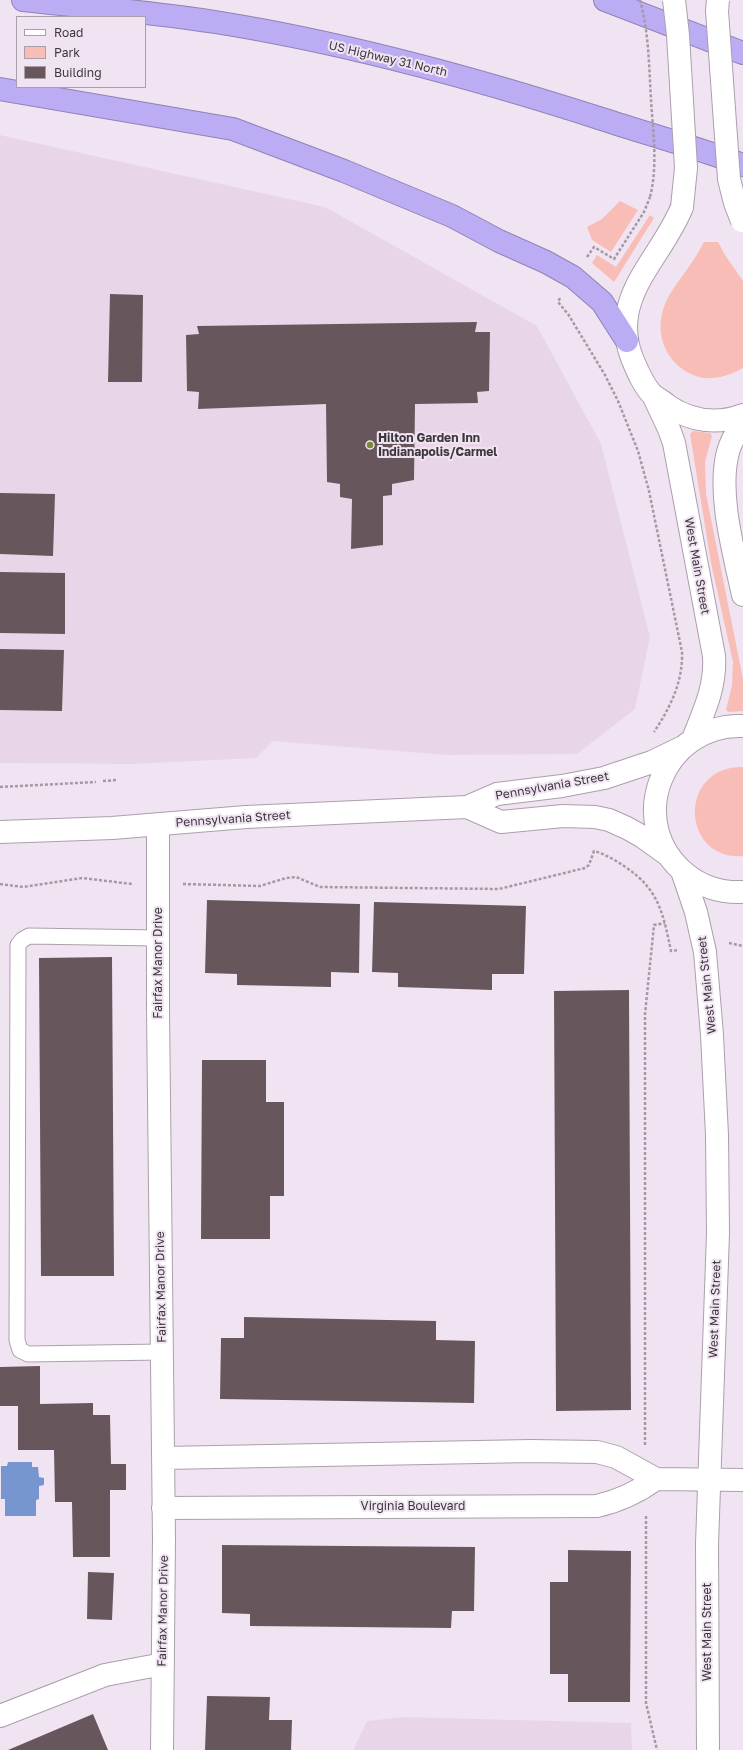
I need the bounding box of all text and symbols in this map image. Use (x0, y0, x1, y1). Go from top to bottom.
legend (16, 16, 146, 88)
text: Road (54, 25, 83, 40)
street label: US Highway 31 North (327, 38, 449, 80)
text: Park (54, 45, 80, 60)
text: Building (54, 65, 102, 80)
place label: Hilton Garden Inn Indianapolis/Carmel (378, 431, 497, 459)
marker: Hilton Garden Inn Indianapolis/Carmel (365, 440, 375, 450)
street label: West Main Street (681, 516, 713, 616)
street label: Pennsylvania Street (494, 769, 610, 803)
street label: Pennsylvania Street (175, 808, 291, 830)
street label: Fairfax Manor Drive (151, 907, 165, 1019)
street label: West Main Street (695, 935, 719, 1035)
street label: Fairfax Manor Drive (153, 1231, 169, 1343)
street label: West Main Street (706, 1260, 724, 1358)
street label: Virginia Boulevard (361, 1499, 465, 1513)
street label: Fairfax Manor Drive (155, 1555, 171, 1667)
street label: West Main Street (700, 1583, 714, 1681)

